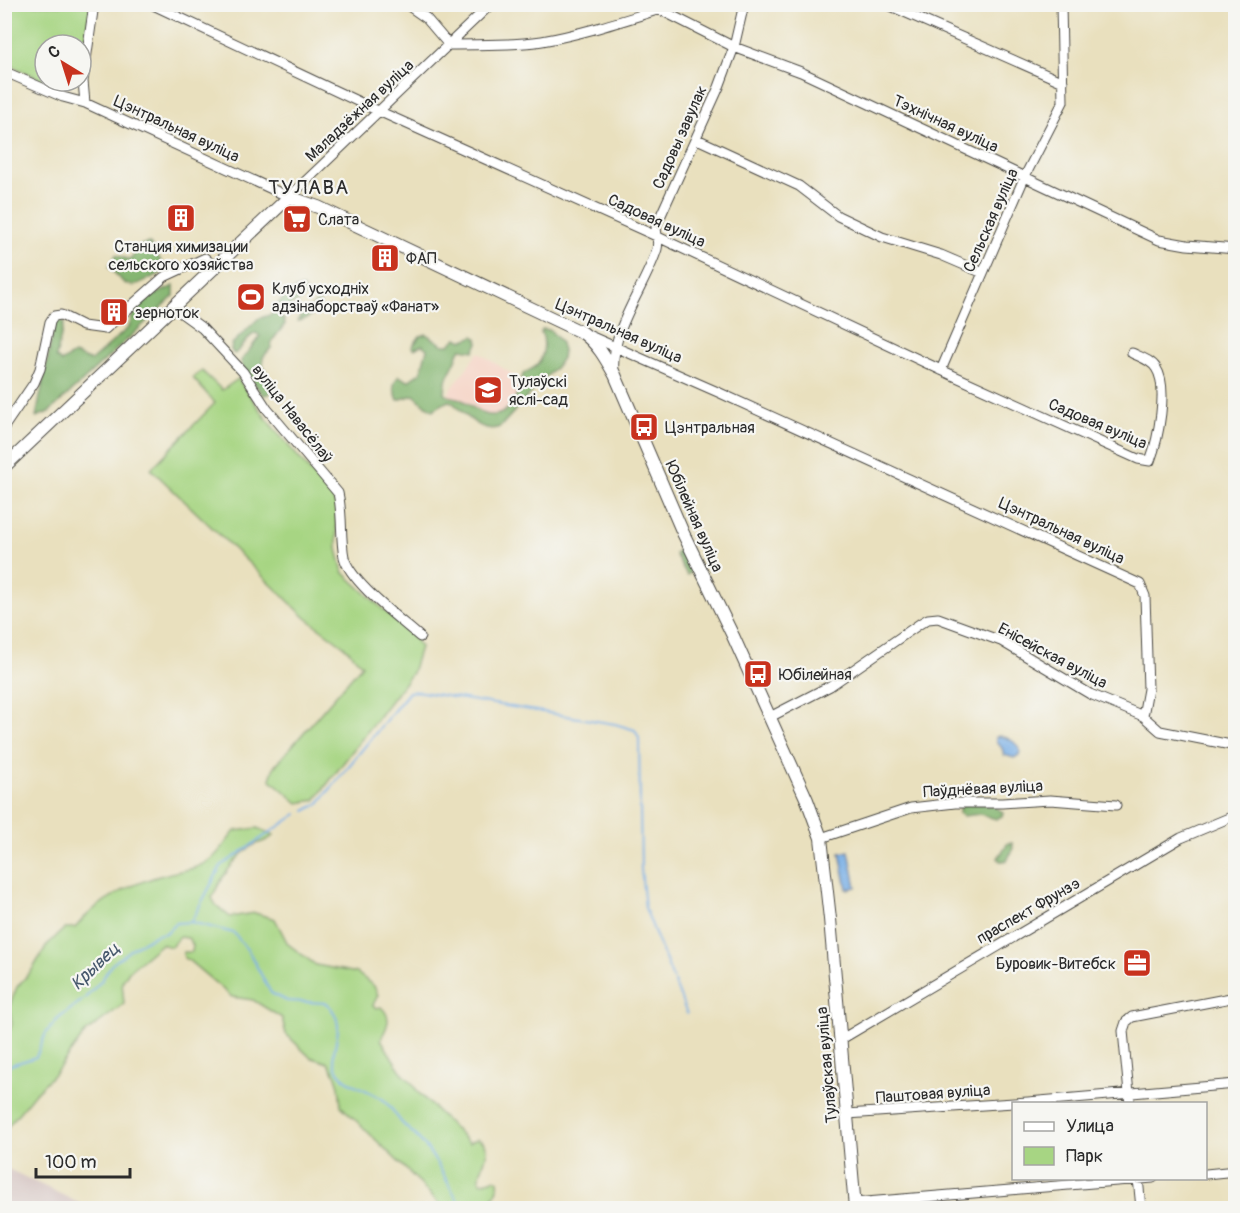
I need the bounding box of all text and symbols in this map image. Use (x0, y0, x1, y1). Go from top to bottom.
north arrow (33, 33, 93, 93)
text: С (44, 41, 65, 63)
street label: Маладзёжная вуліца (301, 55, 418, 166)
street label: Садовы завулак (648, 83, 712, 192)
street label: Цэнтральная вуліца (110, 91, 243, 167)
street label: Тэхнічная вуліца (890, 91, 1002, 157)
street label: Сельская вуліца (959, 165, 1023, 276)
district label: ТУЛАВА (268, 175, 350, 200)
street label: Садовая вуліца (605, 190, 708, 252)
building icon: Станция химизации сельского хозяйства (165, 202, 197, 234)
supermarket icon: Слата (281, 203, 313, 235)
place label: Слата (318, 210, 359, 230)
place label: Станция химизации сельского хозяйства (109, 237, 253, 275)
building icon: ФАП (369, 242, 401, 274)
place label: ФАП (406, 249, 437, 269)
place label: Клуб усходніх адзінаборстваў «Фанат» (272, 279, 439, 317)
sports icon: Клуб усходніх адзінаборстваў «Фанат» (235, 281, 267, 313)
street label: Цэнтральная вуліца (552, 294, 685, 368)
building icon: зерноток (98, 296, 130, 328)
place label: зерноток (135, 303, 200, 323)
street label: вуліца Навасёлаў (248, 360, 337, 467)
place label: Тулаўскі яслі-сад (509, 372, 568, 410)
school or university icon: Тулаўскі яслі-сад (472, 374, 504, 406)
street label: Садовая вуліца (1045, 394, 1150, 454)
bus stop icon: Цэнтральная (628, 411, 660, 443)
place label: Цэнтральная (665, 418, 755, 438)
street label: Юбілейная вуліца (661, 458, 728, 575)
street label: Цэнтральная вуліца (995, 493, 1128, 569)
street label: Енісейская вуліца (994, 619, 1111, 693)
bus stop icon: Юбілейная (742, 658, 774, 690)
place label: Юбілейная (779, 665, 852, 685)
street label: Паўднёвая вуліца (923, 776, 1043, 802)
street label: праспект Фрунзэ (973, 873, 1084, 949)
water label: Крывец (66, 937, 125, 995)
office icon: Буровик-Витебск (1121, 947, 1153, 979)
place label: Буровик-Витебск (996, 954, 1116, 974)
street label: Тулаўская вуліца (812, 1006, 842, 1124)
street label: Паштовая вуліца (875, 1080, 991, 1108)
legend (1012, 1102, 1207, 1180)
text: Улица (1066, 1115, 1114, 1138)
scale bar (36, 1141, 130, 1179)
text: Парк (1066, 1145, 1103, 1168)
text: 100 m (45, 1151, 97, 1174)

